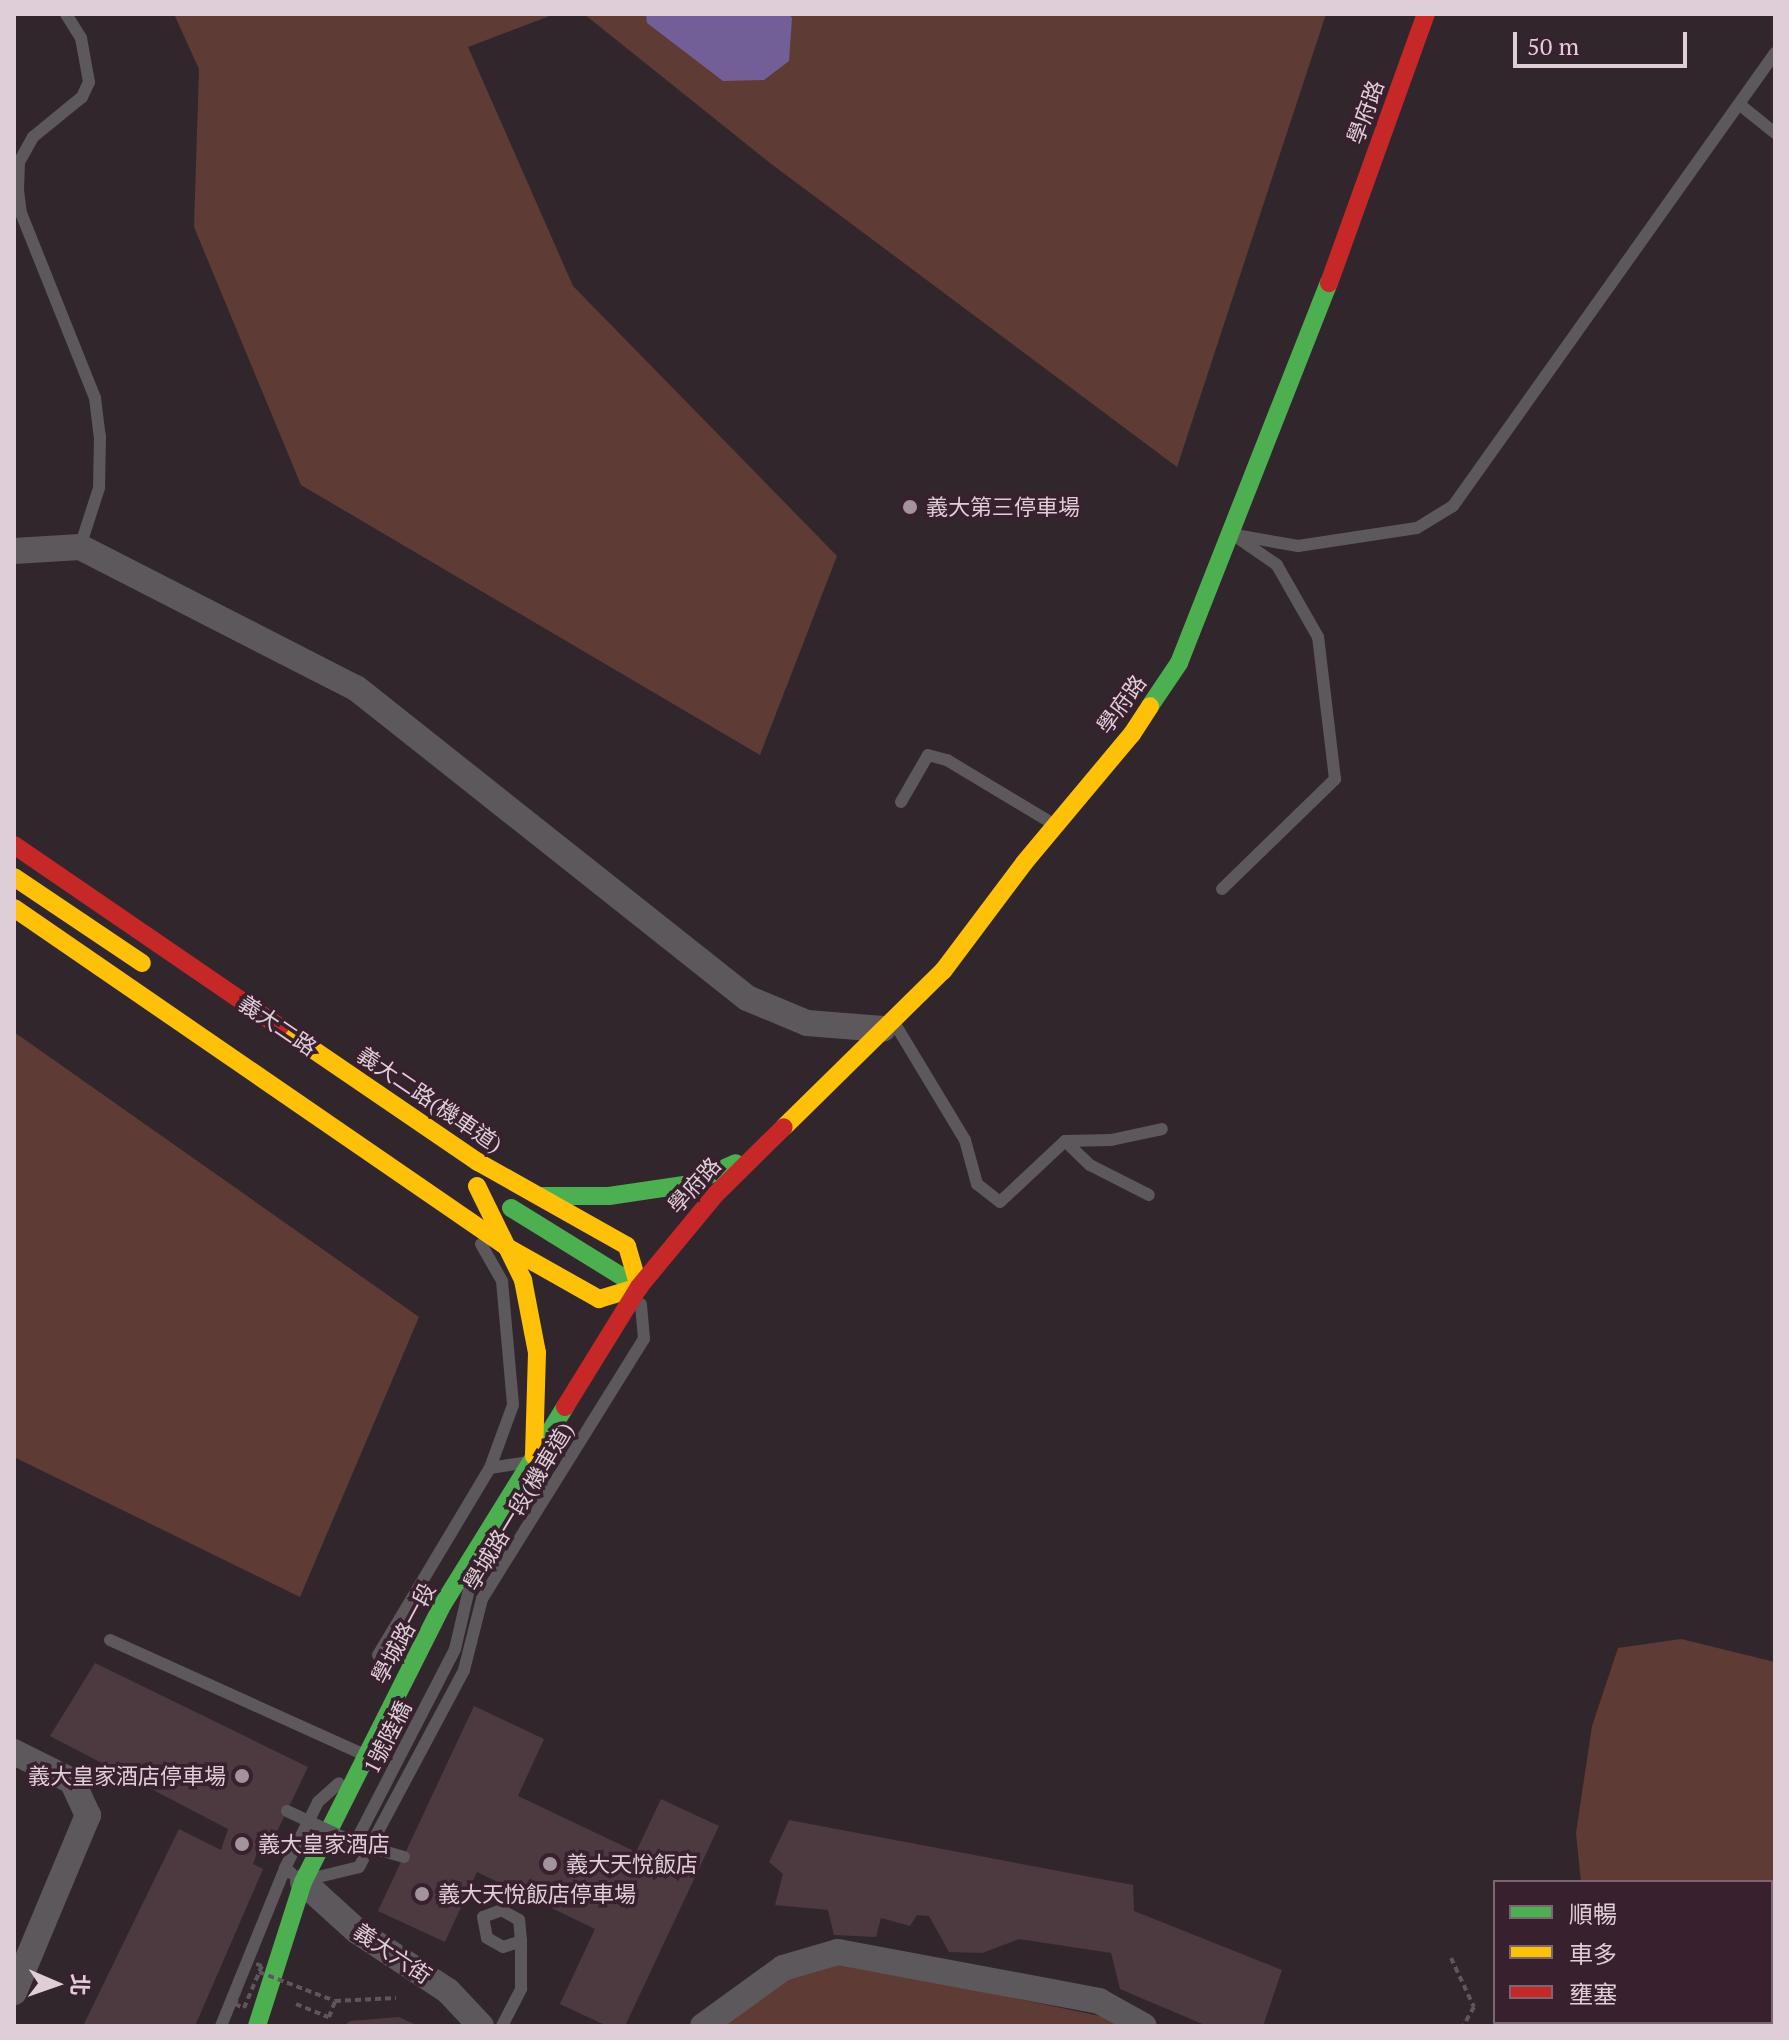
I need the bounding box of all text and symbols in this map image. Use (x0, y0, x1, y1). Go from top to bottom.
scale bar (1517, 16, 1691, 66)
text: 50 m (1527, 30, 1579, 62)
street label: 學府路 (1341, 76, 1389, 148)
place label: 義大第三停車場 (926, 494, 1080, 520)
marker: 義大第三停車場 (901, 498, 919, 516)
street label: 學府路 (1091, 670, 1151, 738)
street label: 義大二路 (234, 989, 322, 1061)
street label: 義大二路(機車道) (353, 1041, 507, 1157)
street label: 學府路 (662, 1152, 726, 1218)
street label: 學城路一段(機車道) (457, 1417, 579, 1595)
street label: 學城路一段 (366, 1578, 440, 1688)
street label: 1號陸橋 (358, 1696, 416, 1778)
place label: 義大皇家酒店停車場 (28, 1763, 226, 1789)
marker: 義大皇家酒店停車場 (233, 1767, 251, 1785)
place label: 義大皇家酒店 (258, 1831, 390, 1857)
marker: 義大皇家酒店 (233, 1835, 251, 1853)
place label: 義大天悅飯店 (566, 1851, 698, 1877)
marker: 義大天悅飯店 (541, 1855, 559, 1873)
legend (1493, 1880, 1773, 2024)
place label: 義大天悅飯店停車場 (438, 1881, 636, 1907)
marker: 義大天悅飯店停車場 (413, 1885, 431, 1903)
text: 順暢 (1569, 1898, 1617, 1930)
street label: 義大六街 (349, 1917, 437, 1989)
text: 車多 (1569, 1938, 1617, 1970)
north arrow (16, 1944, 96, 2024)
text: 北 (66, 1973, 95, 1996)
text: 壅塞 (1569, 1978, 1617, 2010)

